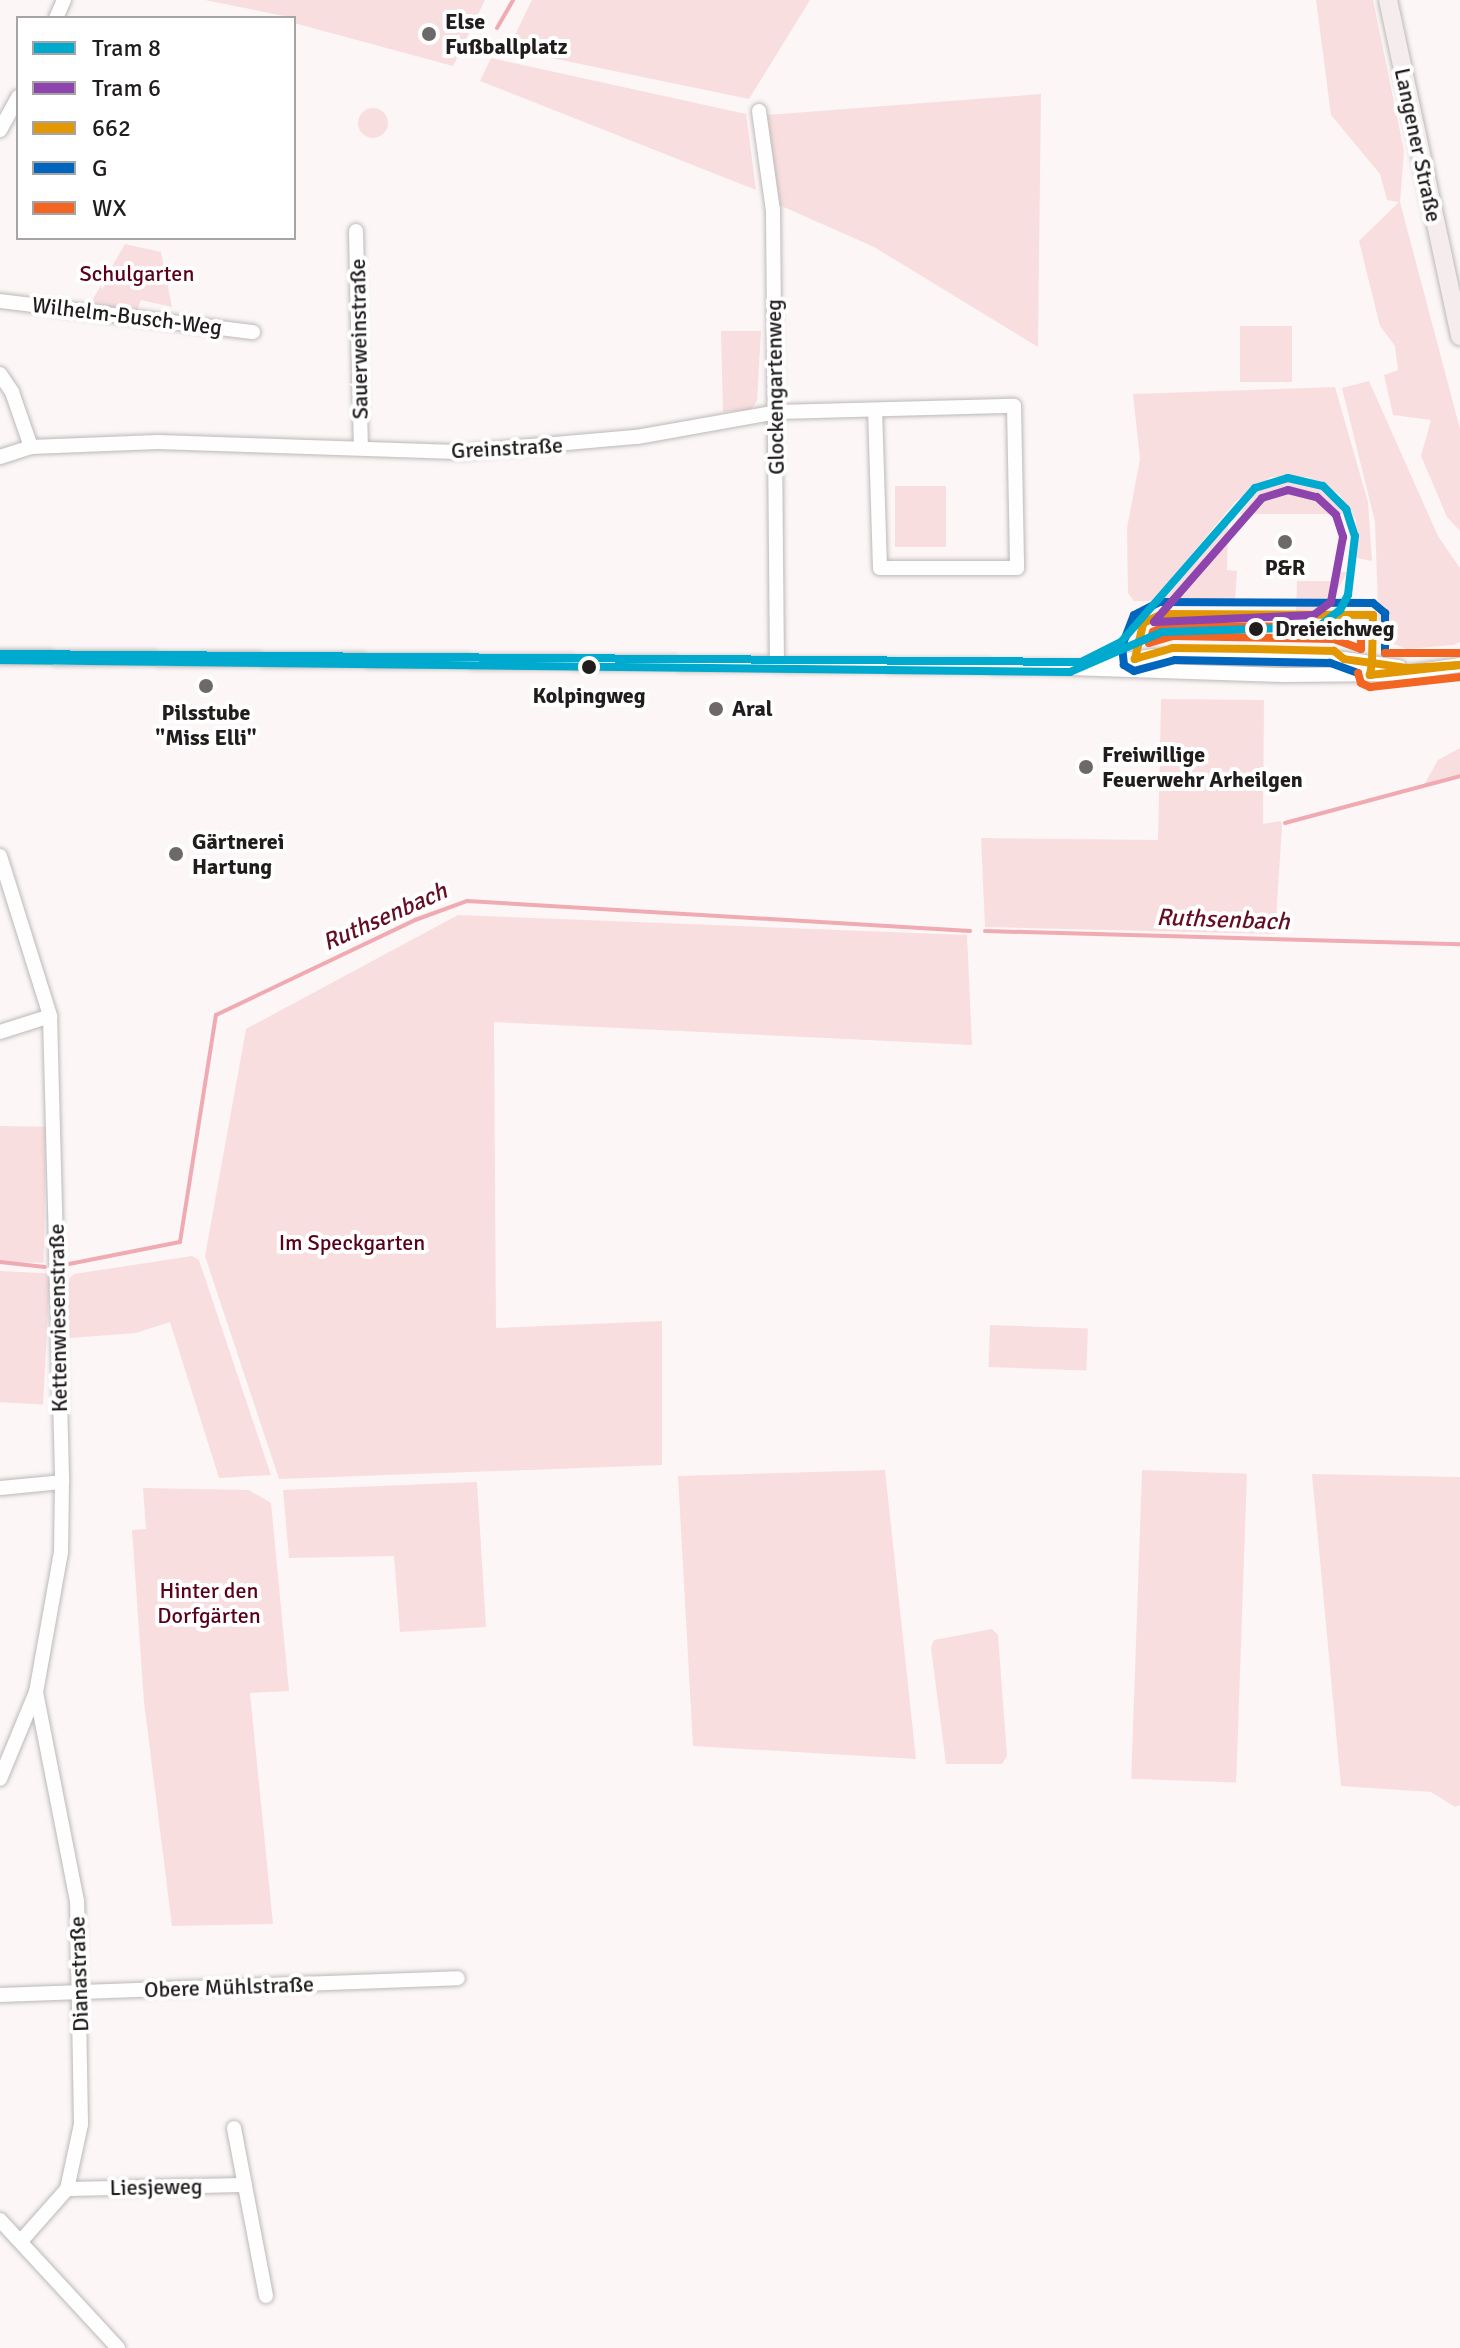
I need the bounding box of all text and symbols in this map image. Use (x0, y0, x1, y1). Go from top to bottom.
place label: Else Fußballplatz (445, 8, 568, 60)
legend (16, 16, 296, 240)
marker: Else Fußballplatz (420, 25, 438, 43)
text: Tram 8 (92, 33, 161, 63)
street label: Langener Straße (1389, 66, 1447, 224)
text: Tram 6 (92, 73, 161, 103)
text: 662 (92, 113, 131, 143)
text: G (92, 153, 107, 183)
text: WX (92, 193, 127, 223)
street label: Sauerweinstraße (344, 258, 374, 420)
park label: Schulgarten (80, 261, 194, 287)
street label: Wilhelm-Busch-Weg (30, 291, 224, 341)
street label: Glockengartenweg (760, 299, 790, 475)
street label: Greinstraße (450, 432, 564, 464)
marker: P&R (1276, 533, 1294, 551)
place label: P&R (1265, 555, 1305, 581)
place label: Dreieichweg (1275, 616, 1394, 642)
marker: Dreieichweg (1244, 617, 1268, 641)
marker: Kolpingweg (577, 655, 601, 679)
marker: Pilsstube "Miss Elli" (197, 677, 215, 695)
place label: Kolpingweg (532, 683, 646, 709)
place label: Aral (732, 696, 773, 722)
place label: Pilsstube "Miss Elli" (155, 699, 257, 750)
marker: Aral (707, 700, 725, 718)
place label: Freiwillige Feuerwehr Arheilgen (1102, 741, 1303, 792)
marker: Freiwillige Feuerwehr Arheilgen (1077, 758, 1095, 776)
place label: Gärtnerei Hartung (192, 828, 284, 880)
marker: Gärtnerei Hartung (167, 845, 185, 863)
water label: Ruthsenbach (318, 877, 452, 957)
water label: Ruthsenbach (1156, 903, 1290, 937)
street label: Kettenwiesenstraße (43, 1223, 73, 1413)
park label: Im Speckgarten (279, 1230, 425, 1256)
park label: Hinter den Dorfgärten (157, 1577, 261, 1628)
street label: Dianastraße (64, 1916, 94, 2032)
street label: Obere Mühlstraße (144, 1971, 314, 2003)
street label: Liesjeweg (109, 2173, 203, 2201)

